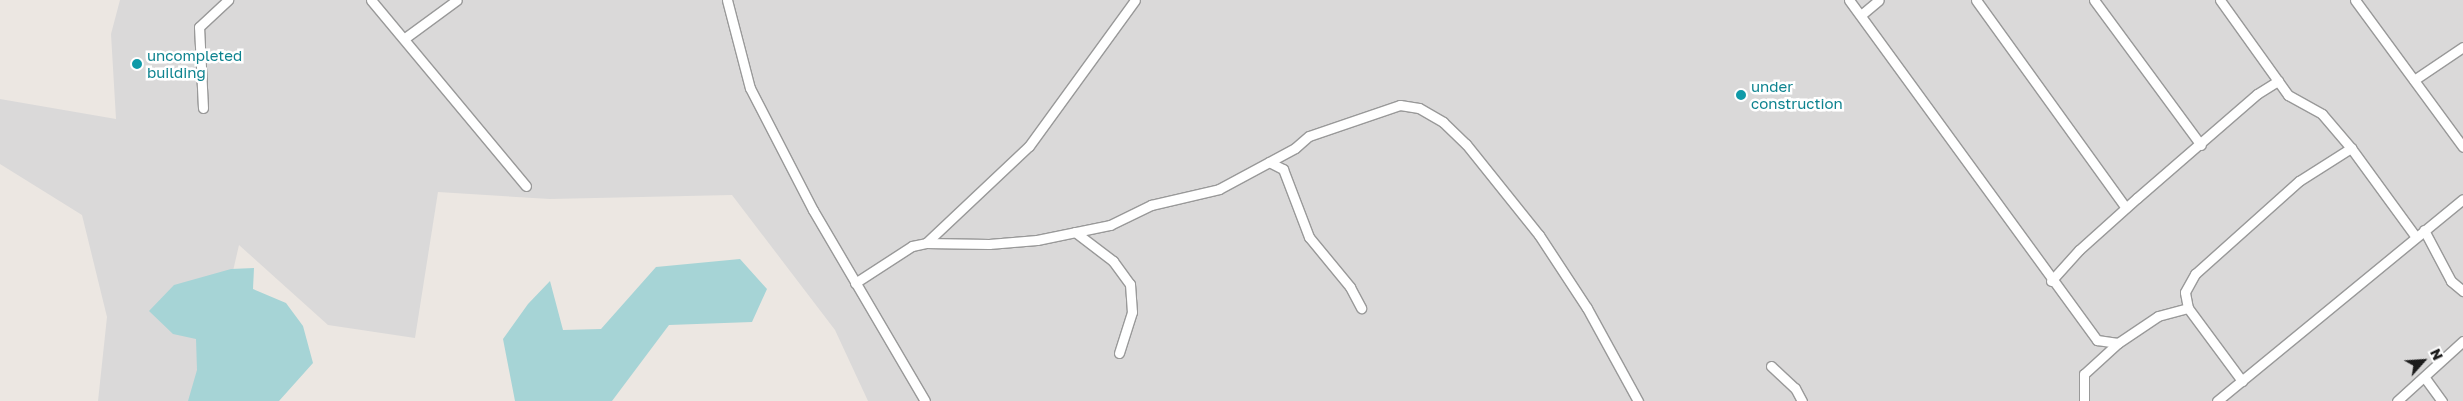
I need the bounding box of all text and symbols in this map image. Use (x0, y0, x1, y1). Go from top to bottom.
place label: uncompleted building (147, 46, 242, 81)
marker: uncompleted building (131, 58, 143, 70)
place label: under construction (1751, 77, 1843, 112)
marker: under construction (1735, 89, 1747, 101)
north arrow (2398, 336, 2448, 386)
text: N (2427, 346, 2447, 363)

